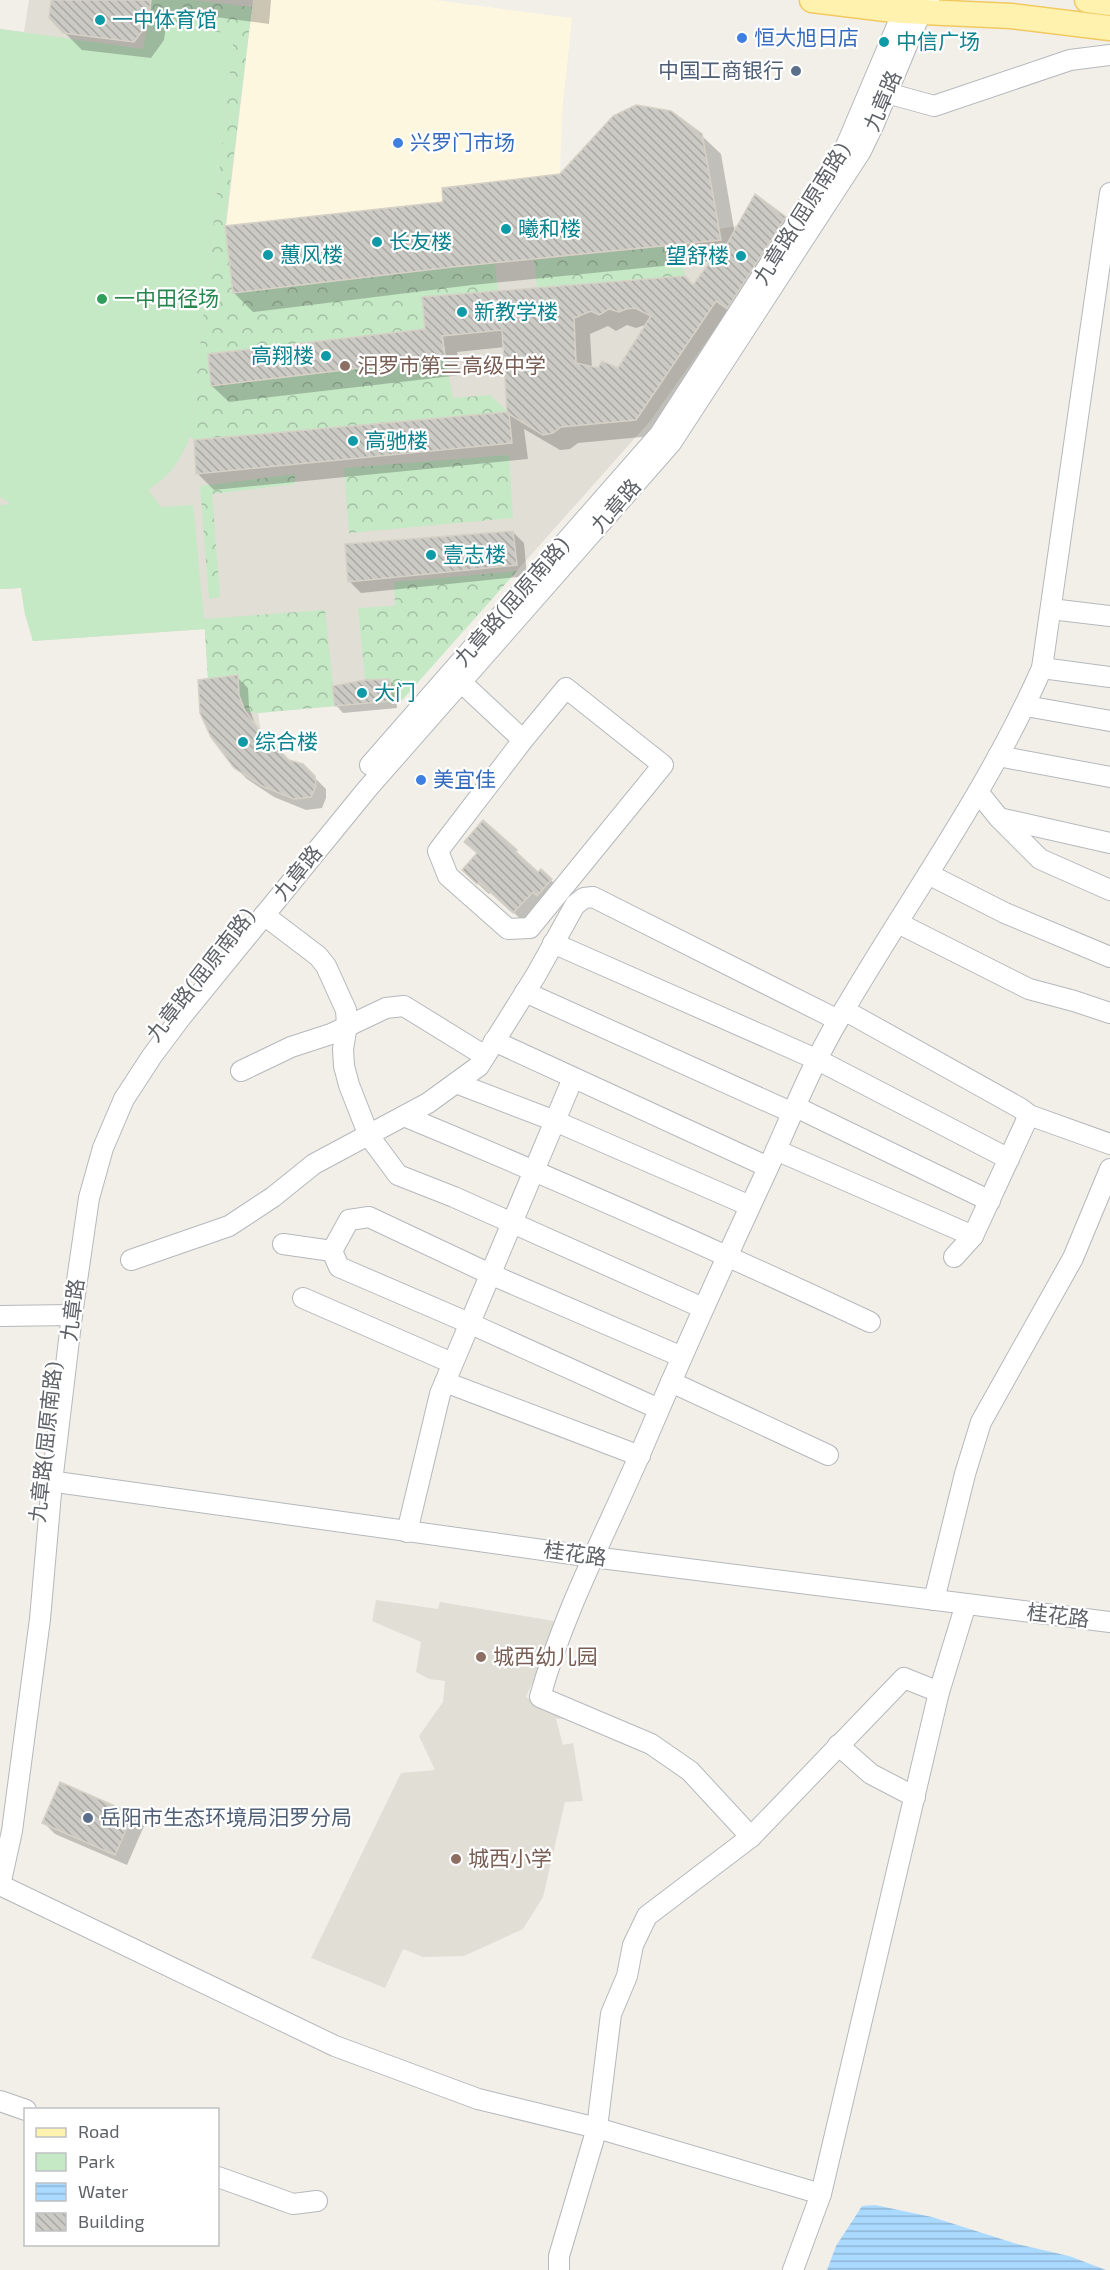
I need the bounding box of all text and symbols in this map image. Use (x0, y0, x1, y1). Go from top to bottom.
place label: 一中体育馆 (112, 6, 217, 31)
marker: 一中体育馆 (93, 13, 107, 27)
place label: 恒大旭日店 (754, 24, 859, 49)
place label: 中信广场 (896, 28, 980, 53)
marker: 恒大旭日店 (735, 31, 749, 45)
marker: 中信广场 (877, 35, 891, 49)
place label: 中国工商银行 (658, 57, 784, 82)
marker: 中国工商银行 (789, 64, 803, 78)
street label: 九章路 (858, 67, 905, 134)
place label: 兴罗门市场 (410, 129, 515, 154)
marker: 兴罗门市场 (391, 136, 405, 150)
street label: 九章路(屈原南路) (747, 138, 854, 289)
place label: 曦和楼 (518, 215, 581, 240)
marker: 曦和楼 (499, 222, 513, 236)
place label: 长友楼 (389, 228, 452, 253)
marker: 长友楼 (370, 235, 384, 249)
place label: 蕙风楼 (280, 241, 343, 266)
place label: 望舒楼 (666, 242, 729, 267)
marker: 蕙风楼 (261, 248, 275, 262)
marker: 望舒楼 (734, 249, 748, 263)
place label: 一中田径场 (114, 285, 219, 310)
marker: 一中田径场 (95, 292, 109, 306)
place label: 新教学楼 (474, 298, 558, 323)
marker: 新教学楼 (455, 305, 469, 319)
place label: 高翔楼 (251, 342, 314, 367)
marker: 高翔楼 (319, 349, 333, 363)
place label: 汨罗市第三高级中学 (357, 352, 546, 377)
marker: 汨罗市第三高级中学 (338, 359, 352, 373)
place label: 高驰楼 (365, 427, 428, 452)
marker: 高驰楼 (346, 434, 360, 448)
street label: 九章路 (585, 473, 645, 537)
street label: 九章路(屈原南路) (448, 532, 573, 670)
place label: 壹志楼 (443, 541, 506, 566)
marker: 壹志楼 (424, 548, 438, 562)
place label: 大门 (374, 679, 416, 704)
marker: 大门 (355, 686, 369, 700)
place label: 综合楼 (255, 728, 318, 753)
marker: 综合楼 (236, 735, 250, 749)
place label: 美宜佳 (433, 766, 496, 791)
marker: 美宜佳 (414, 773, 428, 787)
street label: 九章路 (267, 840, 326, 904)
street label: 九章路(屈原南路) (140, 903, 260, 1046)
street label: 九章路 (55, 1277, 88, 1343)
street label: 九章路(屈原南路) (24, 1360, 65, 1524)
street label: 桂花路 (542, 1536, 608, 1569)
street label: 桂花路 (1025, 1598, 1091, 1631)
place label: 城西幼儿园 (493, 1643, 598, 1668)
marker: 城西幼儿园 (474, 1650, 488, 1664)
place label: 岳阳市生态环境局汨罗分局 (100, 1804, 352, 1829)
marker: 岳阳市生态环境局汨罗分局 (81, 1811, 95, 1825)
place label: 城西小学 (468, 1845, 552, 1870)
marker: 城西小学 (449, 1852, 463, 1866)
legend (24, 2108, 219, 2246)
text: Road (78, 2120, 119, 2142)
text: Park (78, 2150, 115, 2172)
text: Water (78, 2180, 128, 2202)
text: Building (78, 2210, 145, 2232)

